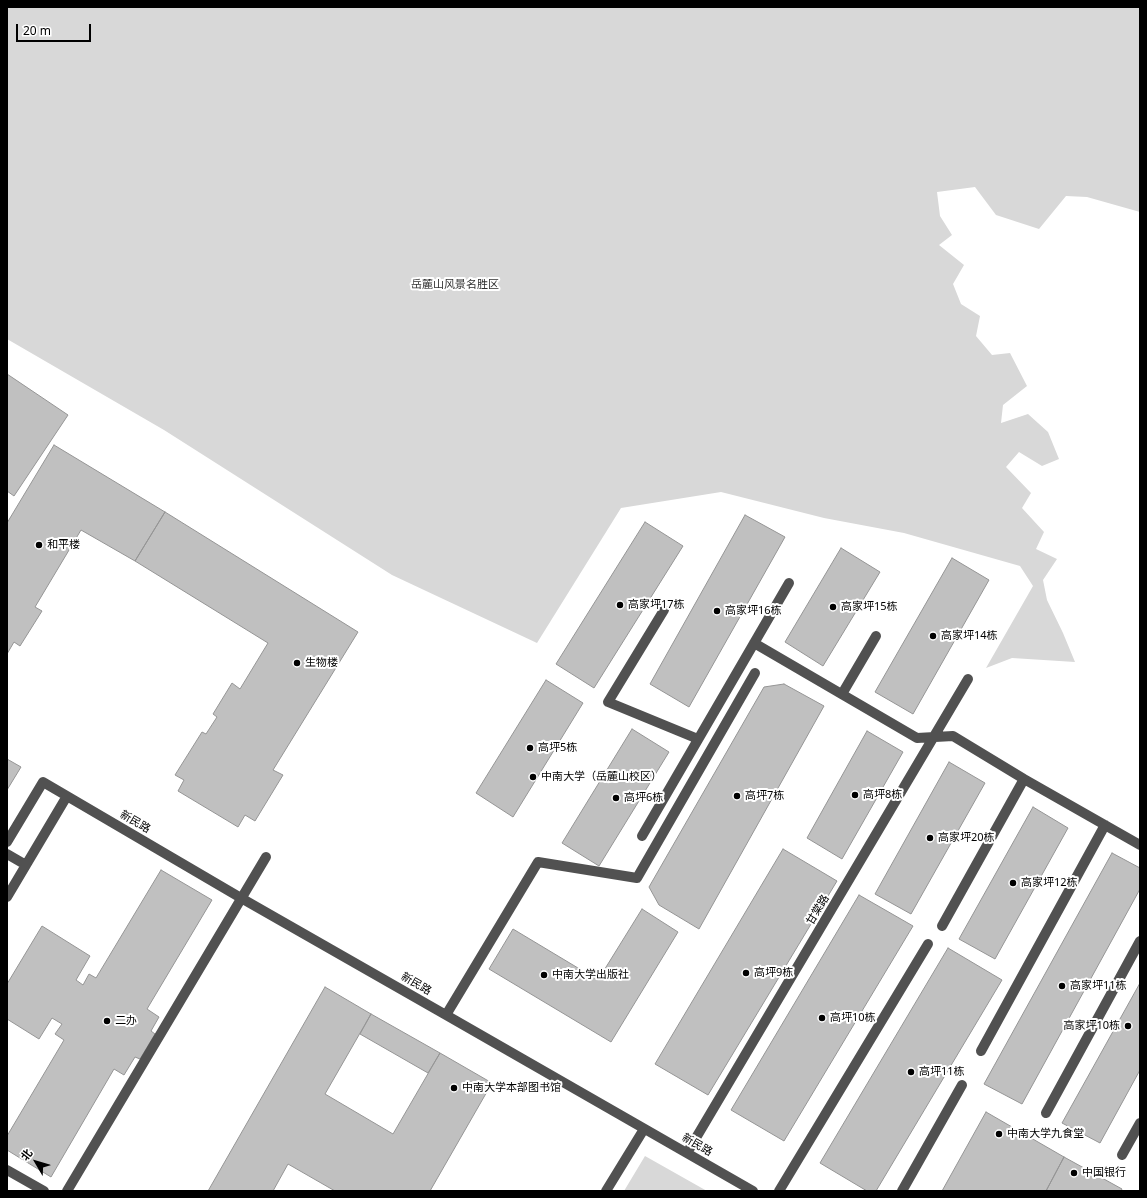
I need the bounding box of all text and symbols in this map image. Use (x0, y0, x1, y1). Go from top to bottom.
scale bar (18, 16, 93, 42)
text: 20 m (23, 22, 51, 39)
park label: 岳麓山风景名胜区 (411, 278, 499, 292)
place label: 和平楼 (47, 538, 80, 552)
marker: 和平楼 (34, 540, 44, 550)
place label: 高家坪17栋 (628, 598, 685, 612)
marker: 高家坪17栋 (615, 600, 625, 610)
place label: 高家坪15栋 (841, 600, 898, 614)
marker: 高家坪15栋 (828, 602, 838, 612)
place label: 高家坪16栋 (725, 604, 782, 618)
marker: 高家坪16栋 (712, 606, 722, 616)
place label: 高家坪14栋 (941, 629, 998, 643)
marker: 高家坪14栋 (928, 631, 938, 641)
place label: 生物楼 (305, 656, 338, 670)
marker: 生物楼 (292, 658, 302, 668)
place label: 高坪5栋 (538, 741, 577, 755)
marker: 高坪5栋 (525, 743, 535, 753)
place label: 中南大学（岳麓山校区） (541, 770, 662, 784)
marker: 中南大学（岳麓山校区） (528, 772, 538, 782)
place label: 高坪8栋 (863, 788, 902, 802)
place label: 高坪7栋 (745, 789, 784, 803)
marker: 高坪8栋 (850, 790, 860, 800)
place label: 高坪6栋 (624, 791, 663, 805)
marker: 高坪7栋 (732, 791, 742, 801)
marker: 高坪6栋 (611, 793, 621, 803)
street label: 新民路 (117, 808, 153, 836)
place label: 高家坪20栋 (938, 831, 995, 845)
marker: 高家坪20栋 (925, 833, 935, 843)
place label: 高家坪12栋 (1021, 876, 1078, 890)
marker: 高家坪12栋 (1008, 878, 1018, 888)
street label: 甘棠路 (804, 892, 832, 928)
place label: 高坪9栋 (754, 966, 793, 980)
place label: 中南大学出版社 (552, 968, 629, 982)
marker: 高坪9栋 (741, 968, 751, 978)
street label: 新民路 (398, 970, 434, 998)
marker: 中南大学出版社 (539, 970, 549, 980)
place label: 高家坪11栋 (1070, 979, 1127, 993)
marker: 高家坪11栋 (1057, 981, 1067, 991)
place label: 高坪10栋 (830, 1011, 876, 1025)
marker: 高坪10栋 (817, 1013, 827, 1023)
place label: 二办 (115, 1014, 137, 1028)
marker: 二办 (102, 1016, 112, 1026)
place label: 高家坪10栋 (1063, 1019, 1120, 1033)
marker: 高家坪10栋 (1123, 1021, 1133, 1031)
place label: 高坪11栋 (919, 1065, 965, 1079)
marker: 高坪11栋 (906, 1067, 916, 1077)
place label: 中南大学本部图书馆 (462, 1081, 561, 1095)
marker: 中南大学本部图书馆 (449, 1083, 459, 1093)
place label: 中南大学九食堂 (1007, 1127, 1084, 1141)
marker: 中南大学九食堂 (994, 1129, 1004, 1139)
street label: 新民路 (679, 1131, 715, 1159)
north arrow (16, 1142, 56, 1182)
text: 北 (17, 1145, 35, 1163)
place label: 中国银行 (1082, 1166, 1126, 1180)
marker: 中国银行 (1069, 1168, 1079, 1178)

